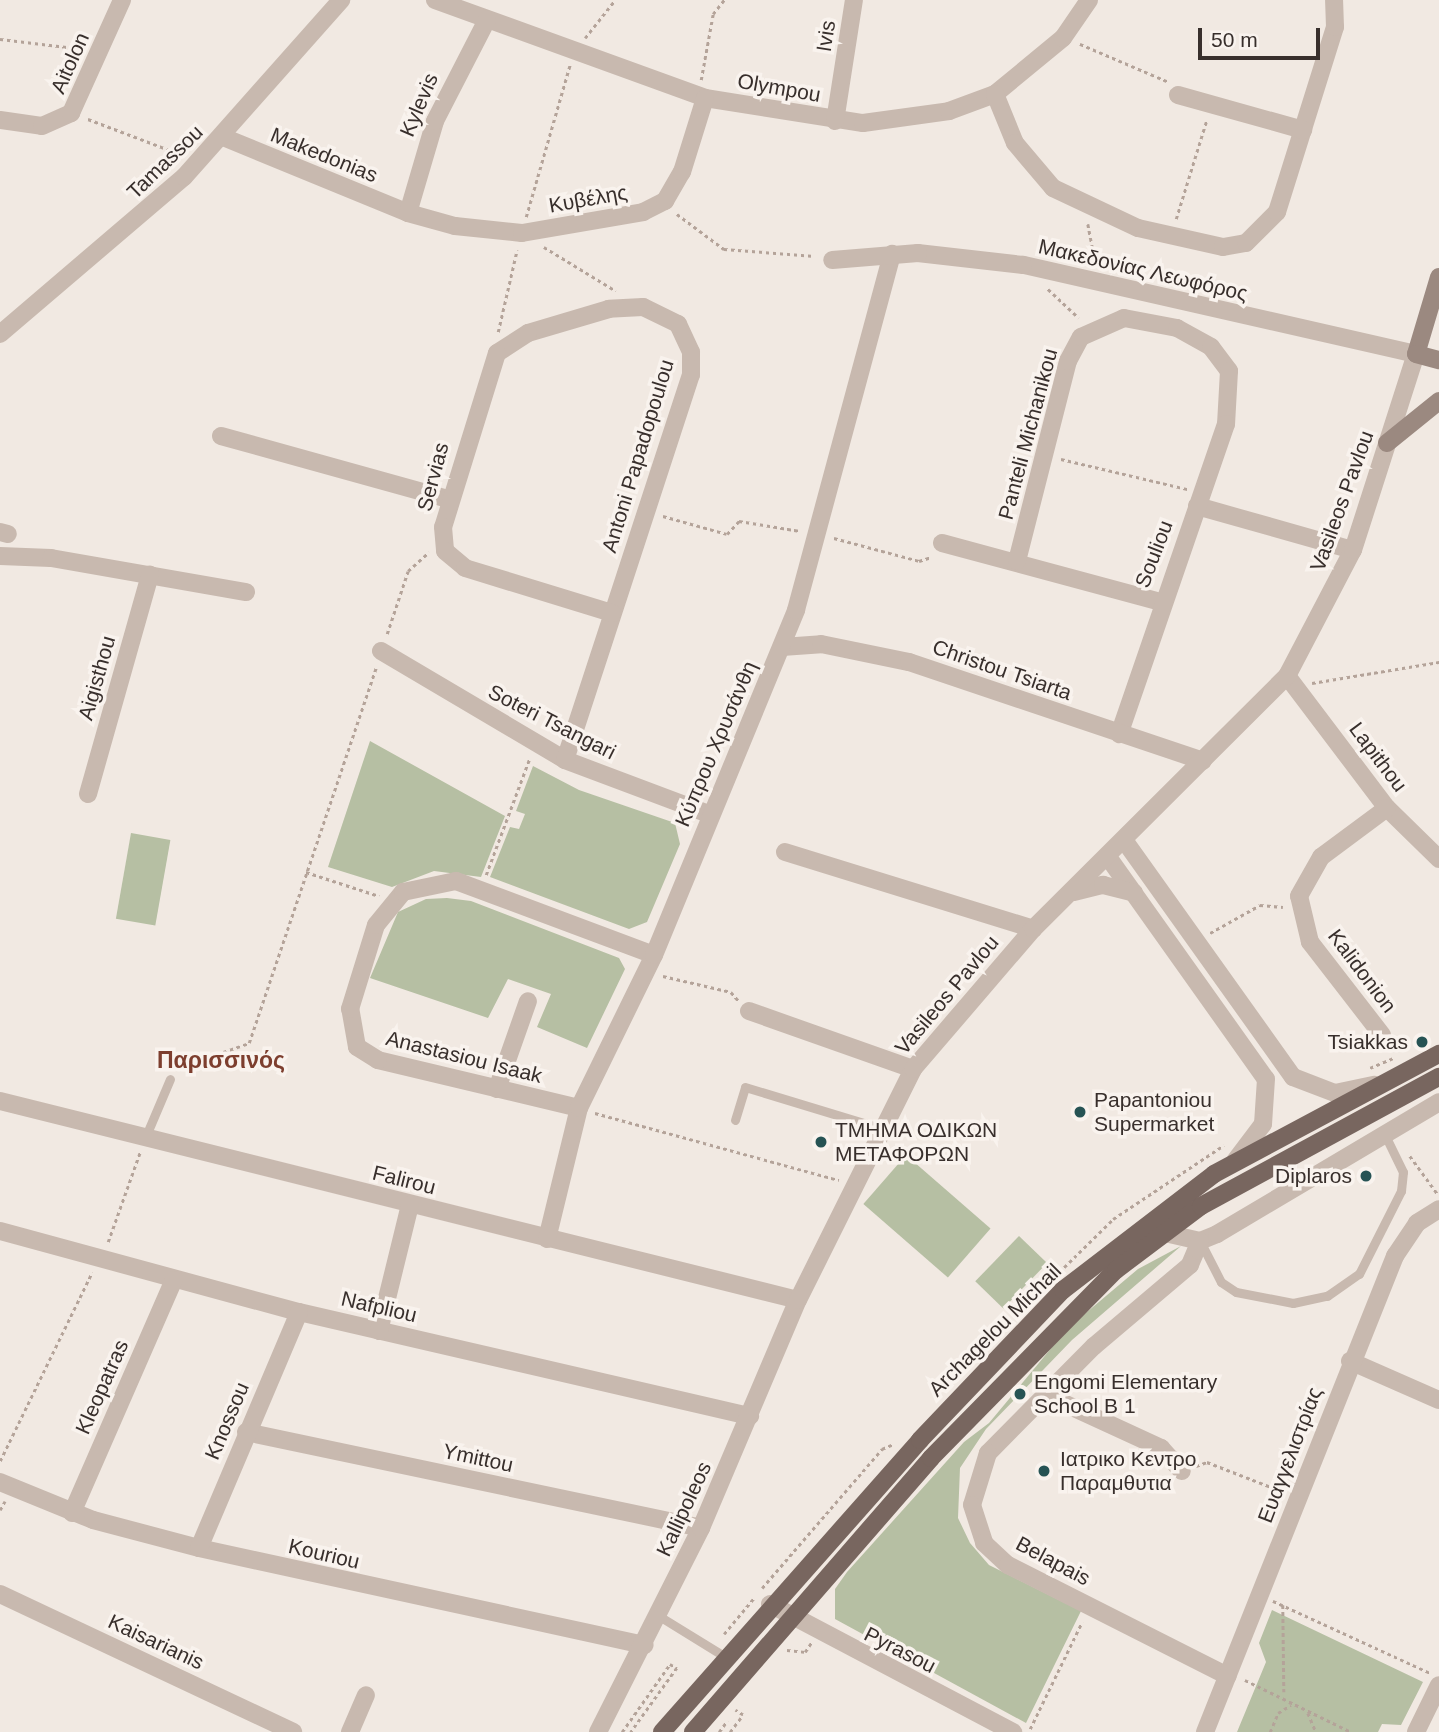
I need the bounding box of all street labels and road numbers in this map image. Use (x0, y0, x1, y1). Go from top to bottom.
street label: Ivis (811, 18, 841, 54)
street label: Aitolon (45, 29, 95, 97)
street label: Olympou (735, 68, 823, 108)
street label: Kylevis (394, 69, 444, 141)
street label: Tamassou (122, 120, 208, 204)
street label: Makedonias (267, 122, 381, 188)
street label: Κυβέλης (547, 180, 629, 218)
street label: Μακεδονίας Λεωφόρος (1035, 234, 1251, 306)
street label: Panteli Michanikou (993, 346, 1063, 522)
street label: Antoni Papadopoulou (597, 356, 679, 556)
street label: Vasileos Pavlou (1305, 427, 1379, 575)
street label: Servias (412, 440, 454, 514)
street label: Souliou (1130, 517, 1178, 591)
street label: Aigisthou (73, 633, 121, 723)
street label: Christou Tsiarta (929, 634, 1075, 706)
street label: Κύπρου Χρυσάνθη (670, 657, 762, 831)
street label: Soteri Tsangari (484, 679, 620, 765)
street label: Lapithou (1344, 717, 1412, 797)
street label: Kalidonion (1322, 924, 1402, 1018)
street label: Vasileos Pavlou (890, 930, 1004, 1060)
street label: Anastasiou Isaak (383, 1025, 545, 1089)
street label: Falirou (370, 1160, 438, 1200)
street label: Archagelou Michail (923, 1258, 1067, 1402)
street label: Nafpliou (339, 1286, 419, 1328)
street label: Kleopatras (70, 1336, 134, 1438)
street label: Knossou (199, 1378, 255, 1464)
street label: Ευαγγελιστρίας (1253, 1384, 1327, 1526)
street label: Ymittou (441, 1438, 515, 1478)
street label: Kallipoleos (651, 1458, 717, 1560)
street label: Belapais (1012, 1531, 1094, 1591)
street label: Kouriou (286, 1534, 362, 1574)
street label: Kaisarianis (104, 1609, 208, 1675)
street label: Pyrasou (860, 1621, 940, 1679)

